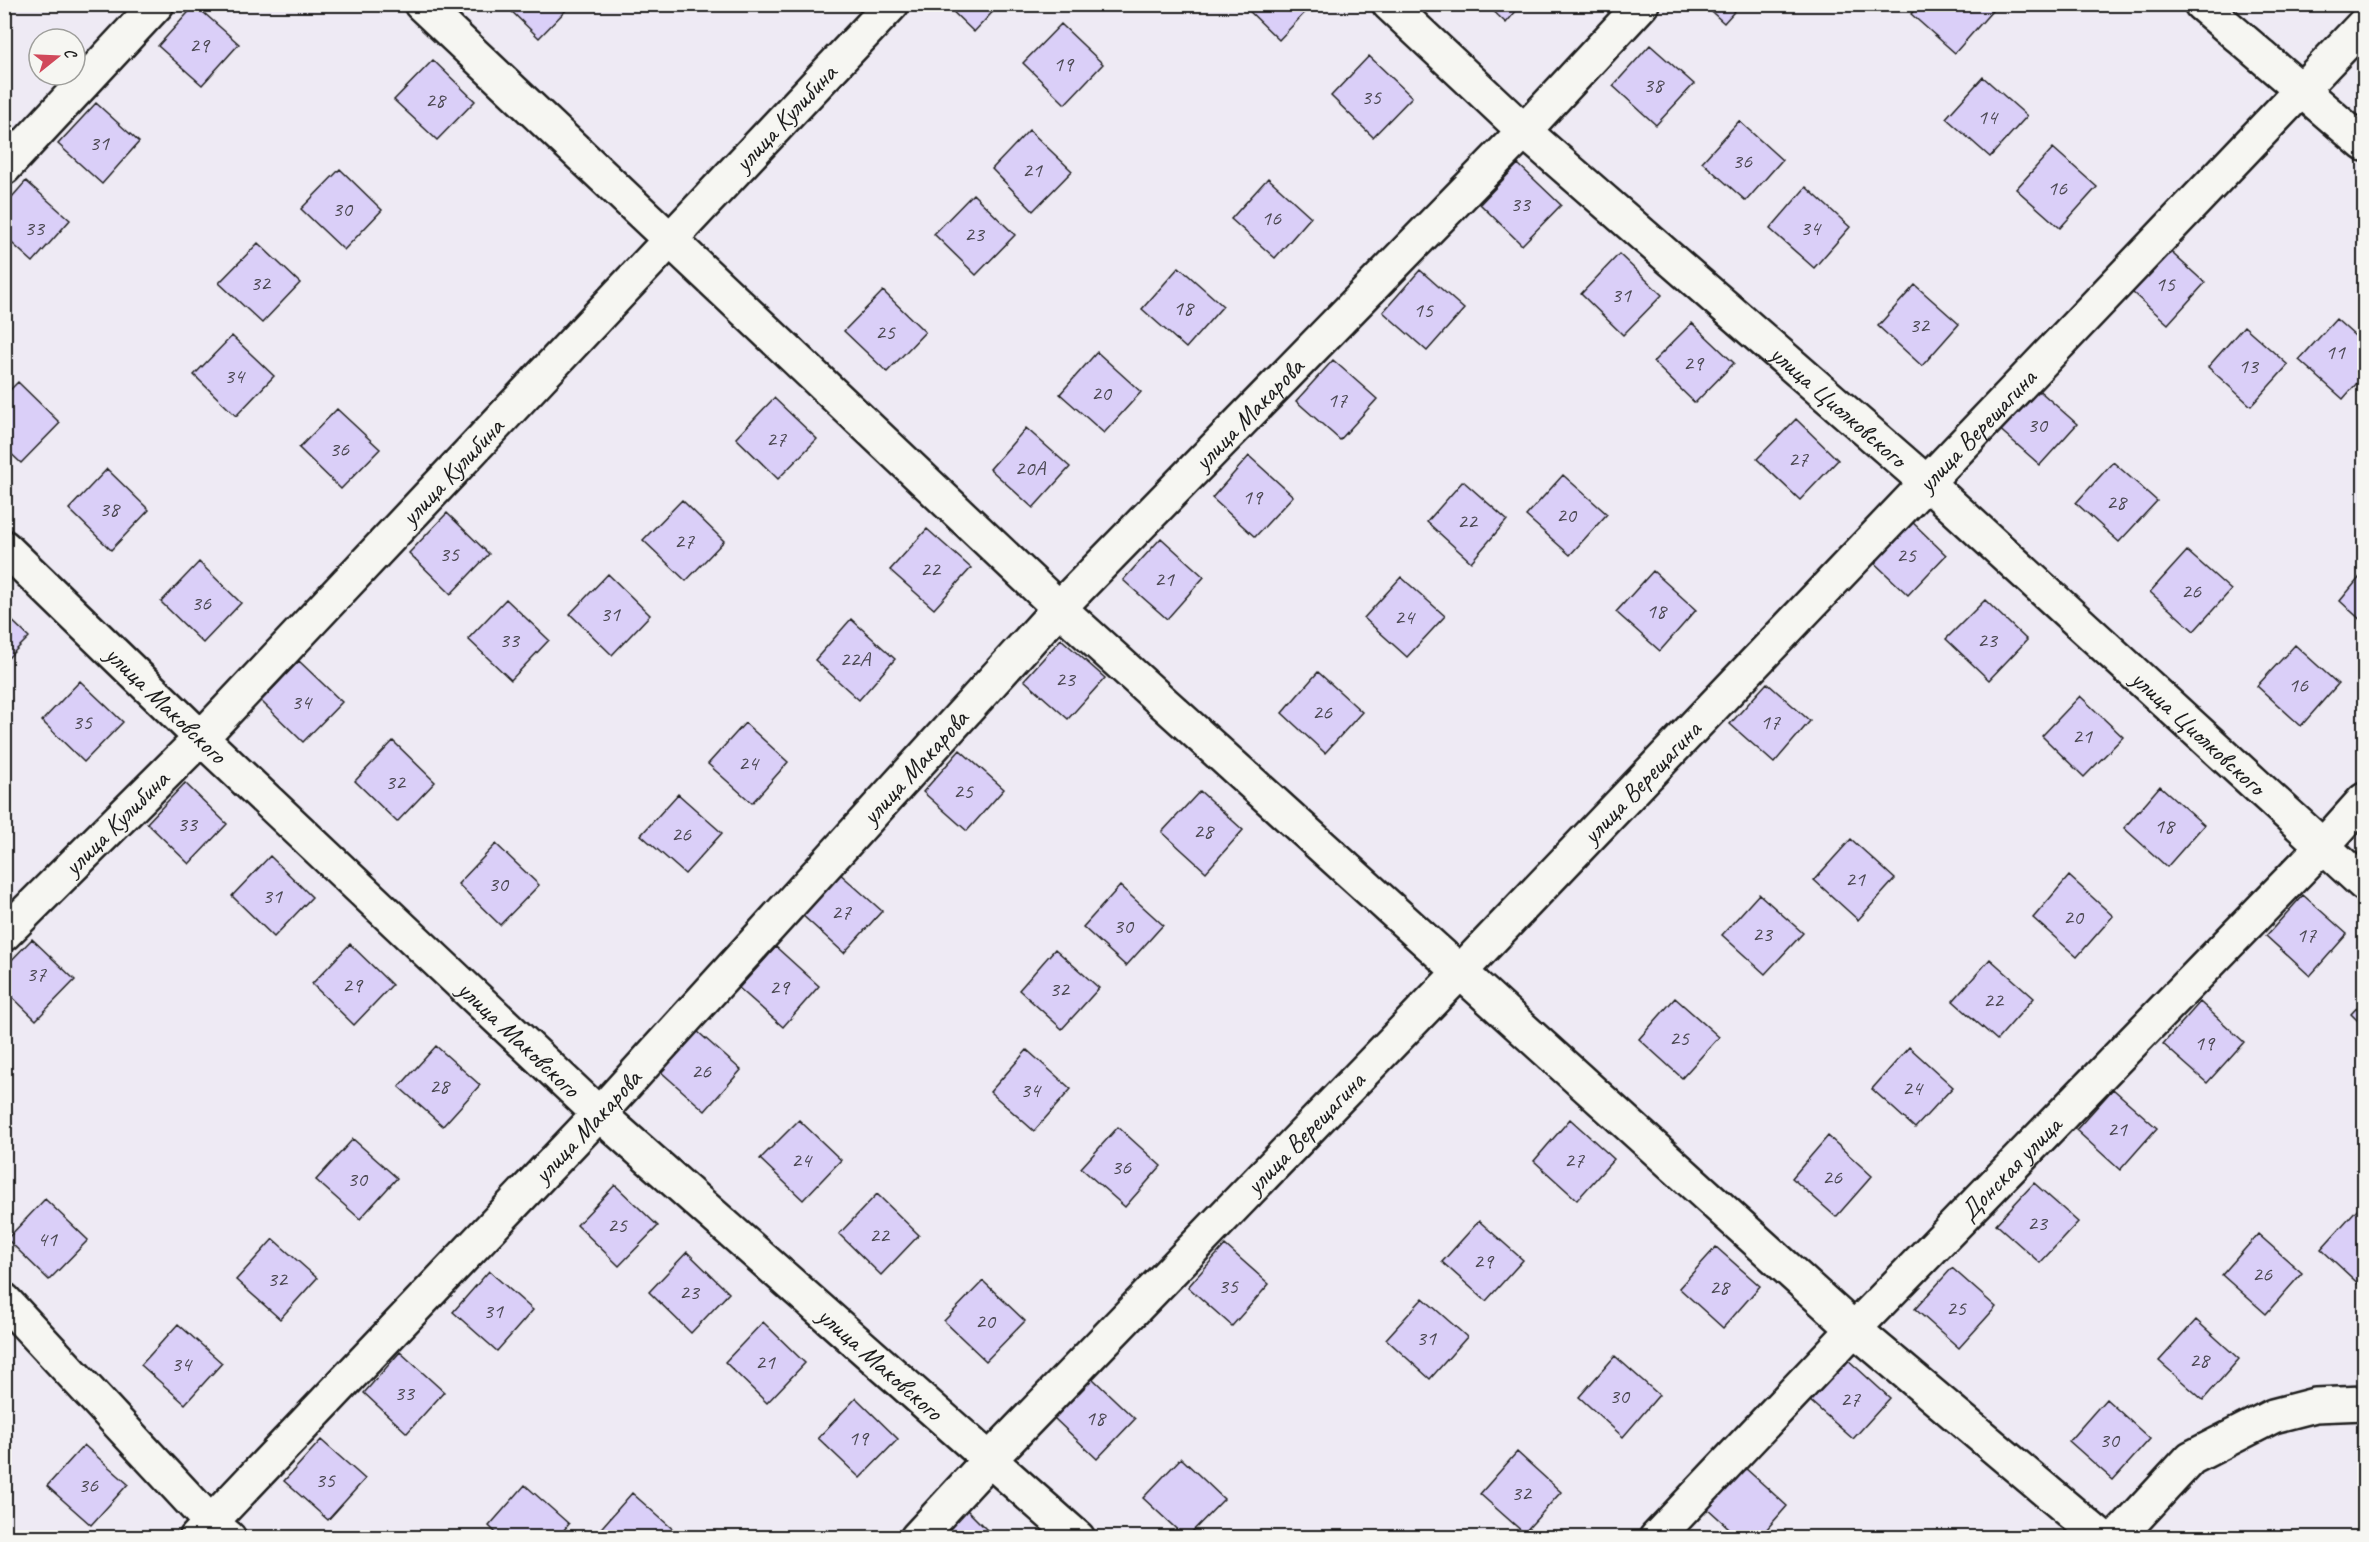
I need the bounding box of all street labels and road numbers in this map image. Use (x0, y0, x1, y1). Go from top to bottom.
street label: улица Кулибина (725, 56, 845, 180)
street label: улица Циолковского (1762, 336, 1916, 476)
street label: улица Макарова (1185, 349, 1312, 478)
street label: улица Верещагина (1909, 360, 2044, 500)
street label: улица Кулибина (392, 409, 512, 534)
street label: улица Маковского (97, 637, 235, 772)
street label: улица Циолковского (2123, 661, 2275, 804)
street label: улица Макарова (852, 701, 976, 833)
street label: улица Верещагина (1573, 712, 1709, 852)
street label: улица Кулибина (55, 762, 177, 884)
street label: улица Маковского (449, 971, 589, 1106)
street label: улица Макарова (524, 1061, 649, 1191)
street label: улица Верещагина (1237, 1063, 1373, 1203)
street label: Донская улица (1952, 1107, 2070, 1227)
street label: улица Маковского (810, 1298, 952, 1429)

